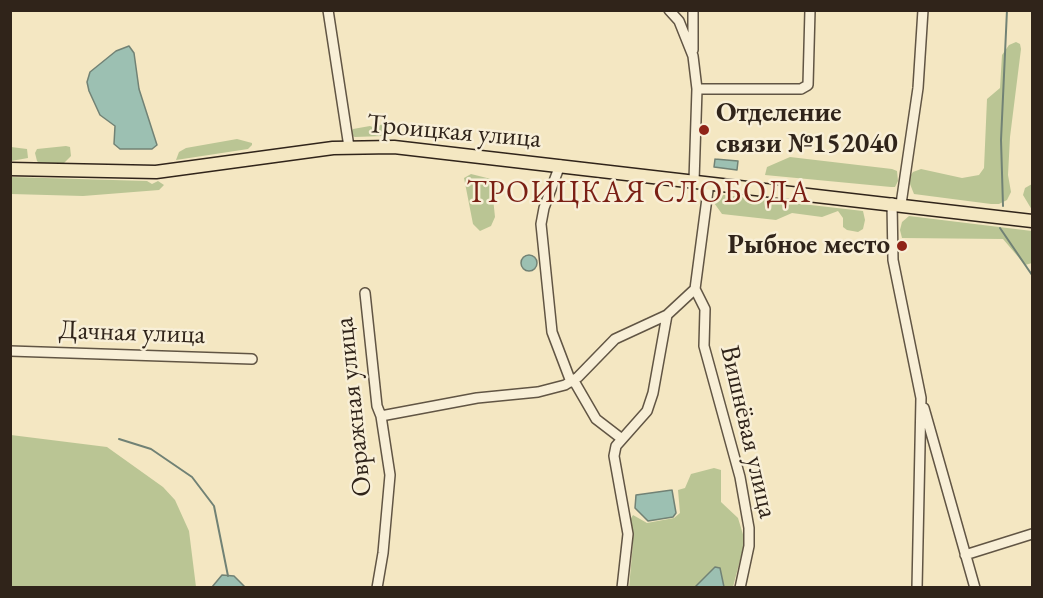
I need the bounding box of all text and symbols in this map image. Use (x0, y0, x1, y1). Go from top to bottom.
place label: Отделение связи №152040 (716, 98, 898, 161)
street label: Троицкая улица (366, 108, 542, 156)
marker: Отделение связи №152040 (697, 123, 711, 137)
district label: ТРОИЦКАЯ СЛОБОДА (466, 176, 812, 212)
place label: Рыбное место (728, 230, 890, 262)
marker: Рыбное место (895, 239, 909, 253)
street label: Дачная улица (58, 314, 206, 352)
street label: Овражная улица (328, 316, 380, 498)
street label: Вишнёвая улица (712, 343, 784, 521)

